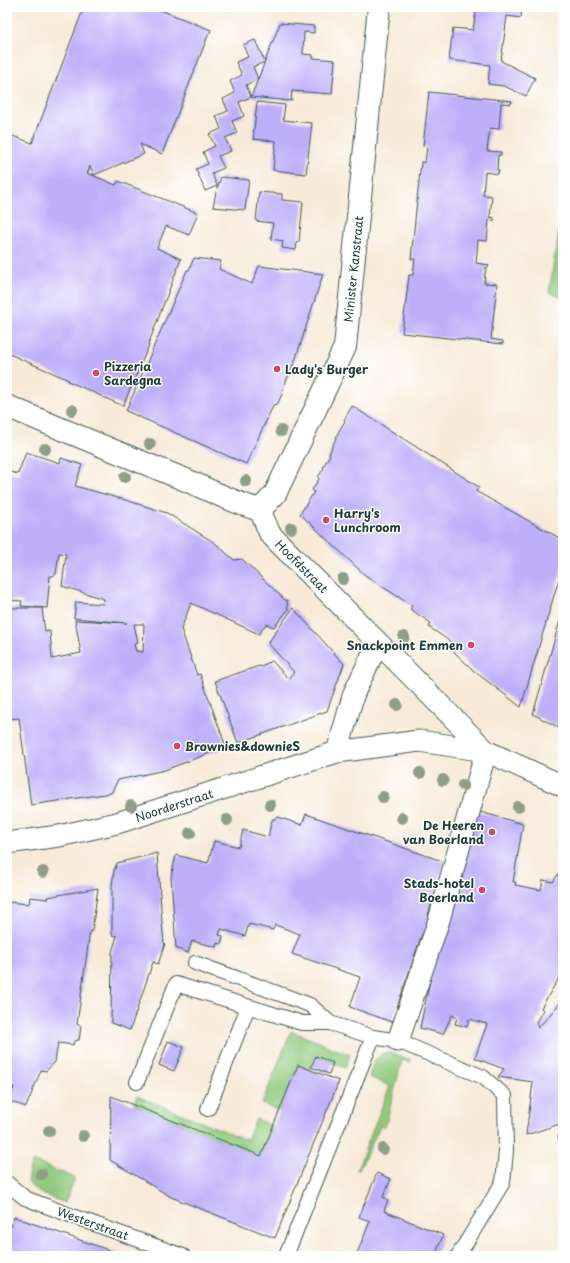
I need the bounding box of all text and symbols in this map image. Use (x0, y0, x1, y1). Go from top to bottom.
street label: Minister Kanstraat (338, 215, 368, 323)
place label: Pizzeria Sardegna (104, 357, 162, 389)
place label: Lady's Burger (285, 360, 369, 378)
marker: Lady's Burger (272, 364, 282, 374)
marker: Pizzeria Sardegna (91, 368, 101, 378)
place label: Harry's Lunchroom (334, 504, 401, 536)
marker: Harry's Lunchroom (321, 515, 331, 525)
street label: Hoofdstraat (271, 535, 333, 597)
place label: Snackpoint Emmen (346, 636, 463, 654)
marker: Snackpoint Emmen (466, 640, 476, 650)
place label: Brownies&downieS (185, 737, 300, 755)
marker: Brownies&downieS (172, 741, 182, 751)
street label: Noorderstraat (133, 784, 215, 826)
place label: De Heeren van Boerland (403, 816, 484, 848)
marker: De Heeren van Boerland (487, 827, 497, 837)
place label: Stads-hotel Boerland (404, 874, 474, 906)
marker: Stads-hotel Boerland (477, 885, 487, 895)
street label: Westerstraat (55, 1202, 131, 1244)

